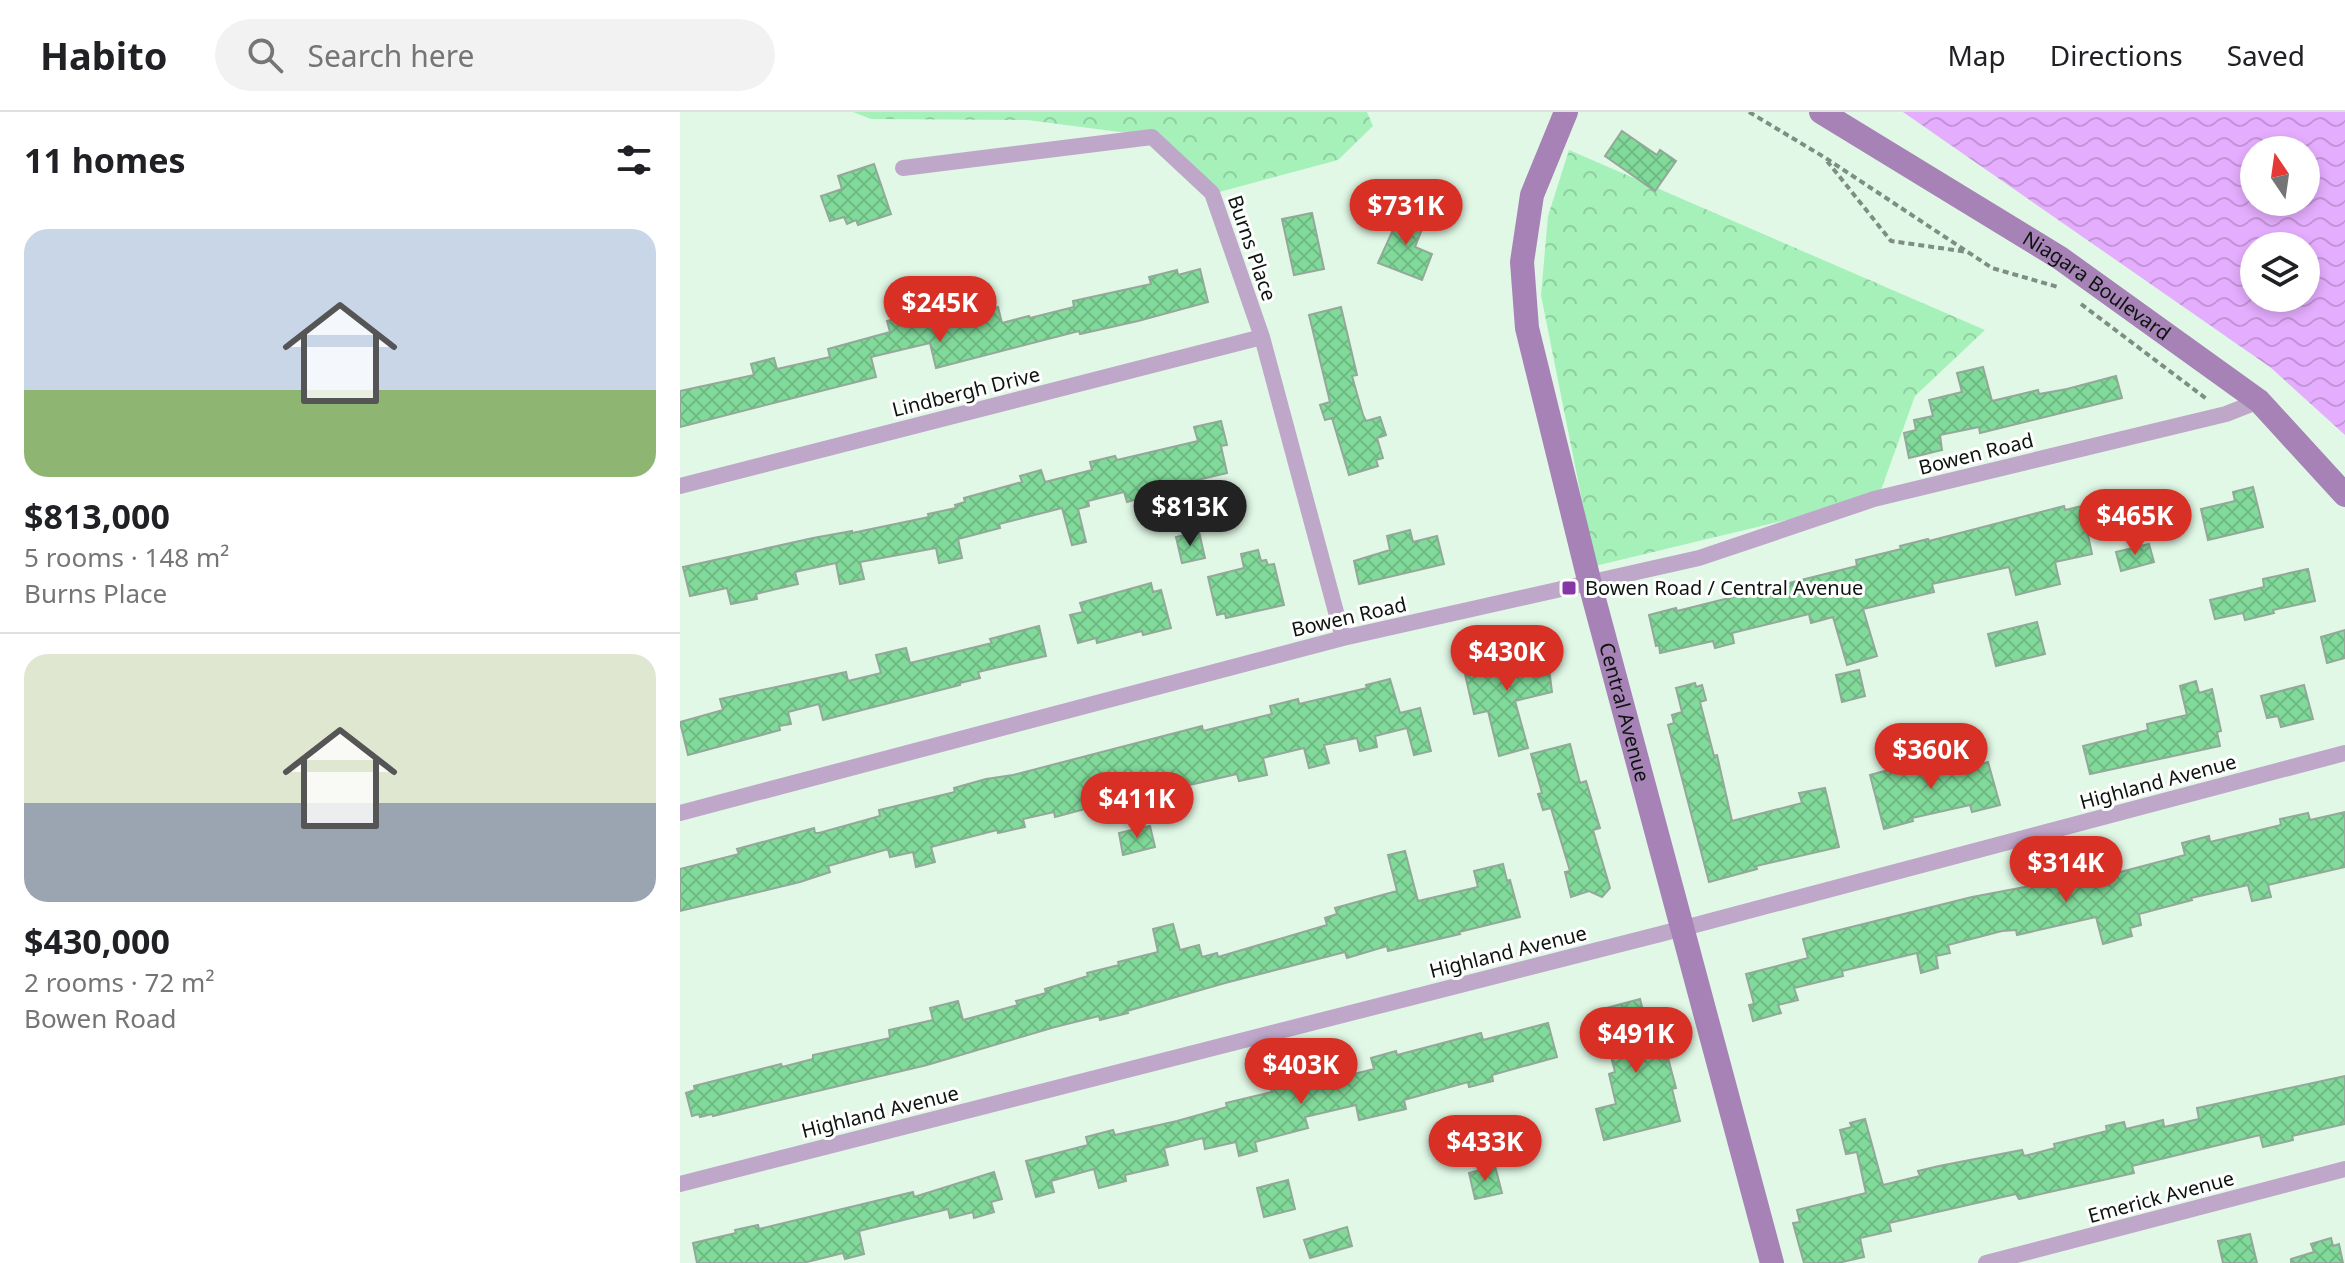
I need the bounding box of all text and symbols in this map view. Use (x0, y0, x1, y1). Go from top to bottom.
search box (215, 19, 775, 91)
text: Habito (40, 29, 167, 81)
icon: search (243, 33, 287, 77)
text: Search here (307, 35, 474, 76)
text: Map (1947, 36, 2006, 74)
text: Directions (2050, 36, 2183, 74)
text: Saved (2227, 36, 2305, 74)
north arrow (2240, 136, 2320, 216)
map controls (2240, 136, 2320, 312)
text: 11 homes (24, 137, 186, 183)
icon: filters (612, 138, 656, 182)
pin: $731K (1350, 179, 1462, 247)
text: $731K (1368, 187, 1444, 223)
street label: Burns Place (1222, 191, 1283, 304)
street label: Niagara Boulevard (2018, 224, 2176, 346)
button: layers (2240, 232, 2320, 312)
pin: $245K (884, 276, 996, 344)
icon: home (268, 281, 412, 425)
text: $245K (902, 284, 978, 320)
street label: Lindbergh Drive (889, 360, 1043, 423)
street label: Bowen Road (1916, 426, 2036, 481)
pin: $813K (1134, 480, 1246, 548)
text: $813K (1152, 488, 1228, 524)
pin: $465K (2079, 489, 2191, 557)
text: $813,000 (24, 493, 170, 539)
text: $465K (2097, 497, 2173, 533)
text: 5 rooms · 148 m² (24, 539, 229, 575)
place label: Bowen Road / Central Avenue (1585, 574, 1863, 601)
text: Burns Place (24, 575, 167, 611)
marker: Bowen Road / Central Avenue (1560, 579, 1578, 597)
street label: Bowen Road (1289, 590, 1409, 643)
pin: $430K (1451, 625, 1563, 693)
text: $430K (1469, 633, 1545, 669)
street label: Central Avenue (1593, 639, 1656, 785)
icon: home (268, 706, 412, 850)
pin: $360K (1875, 723, 1987, 791)
text: $360K (1893, 731, 1969, 767)
street label: Highland Avenue (2077, 748, 2239, 815)
pin: $411K (1081, 772, 1193, 840)
text: $411K (1099, 780, 1175, 816)
pin: $314K (2010, 836, 2122, 904)
text: $314K (2028, 844, 2104, 880)
text: $430,000 (24, 918, 170, 964)
street label: Highland Avenue (1426, 919, 1589, 984)
text: 2 rooms · 72 m² (24, 964, 214, 1000)
text: Bowen Road (24, 1000, 177, 1036)
pin: $491K (1580, 1007, 1692, 1075)
text: $491K (1598, 1015, 1674, 1051)
pin: $403K (1245, 1038, 1357, 1106)
text: $403K (1263, 1046, 1339, 1082)
street label: Highland Avenue (798, 1079, 961, 1144)
pin: $433K (1429, 1115, 1541, 1183)
text: $433K (1447, 1123, 1523, 1159)
street label: Emerick Avenue (2085, 1164, 2237, 1229)

